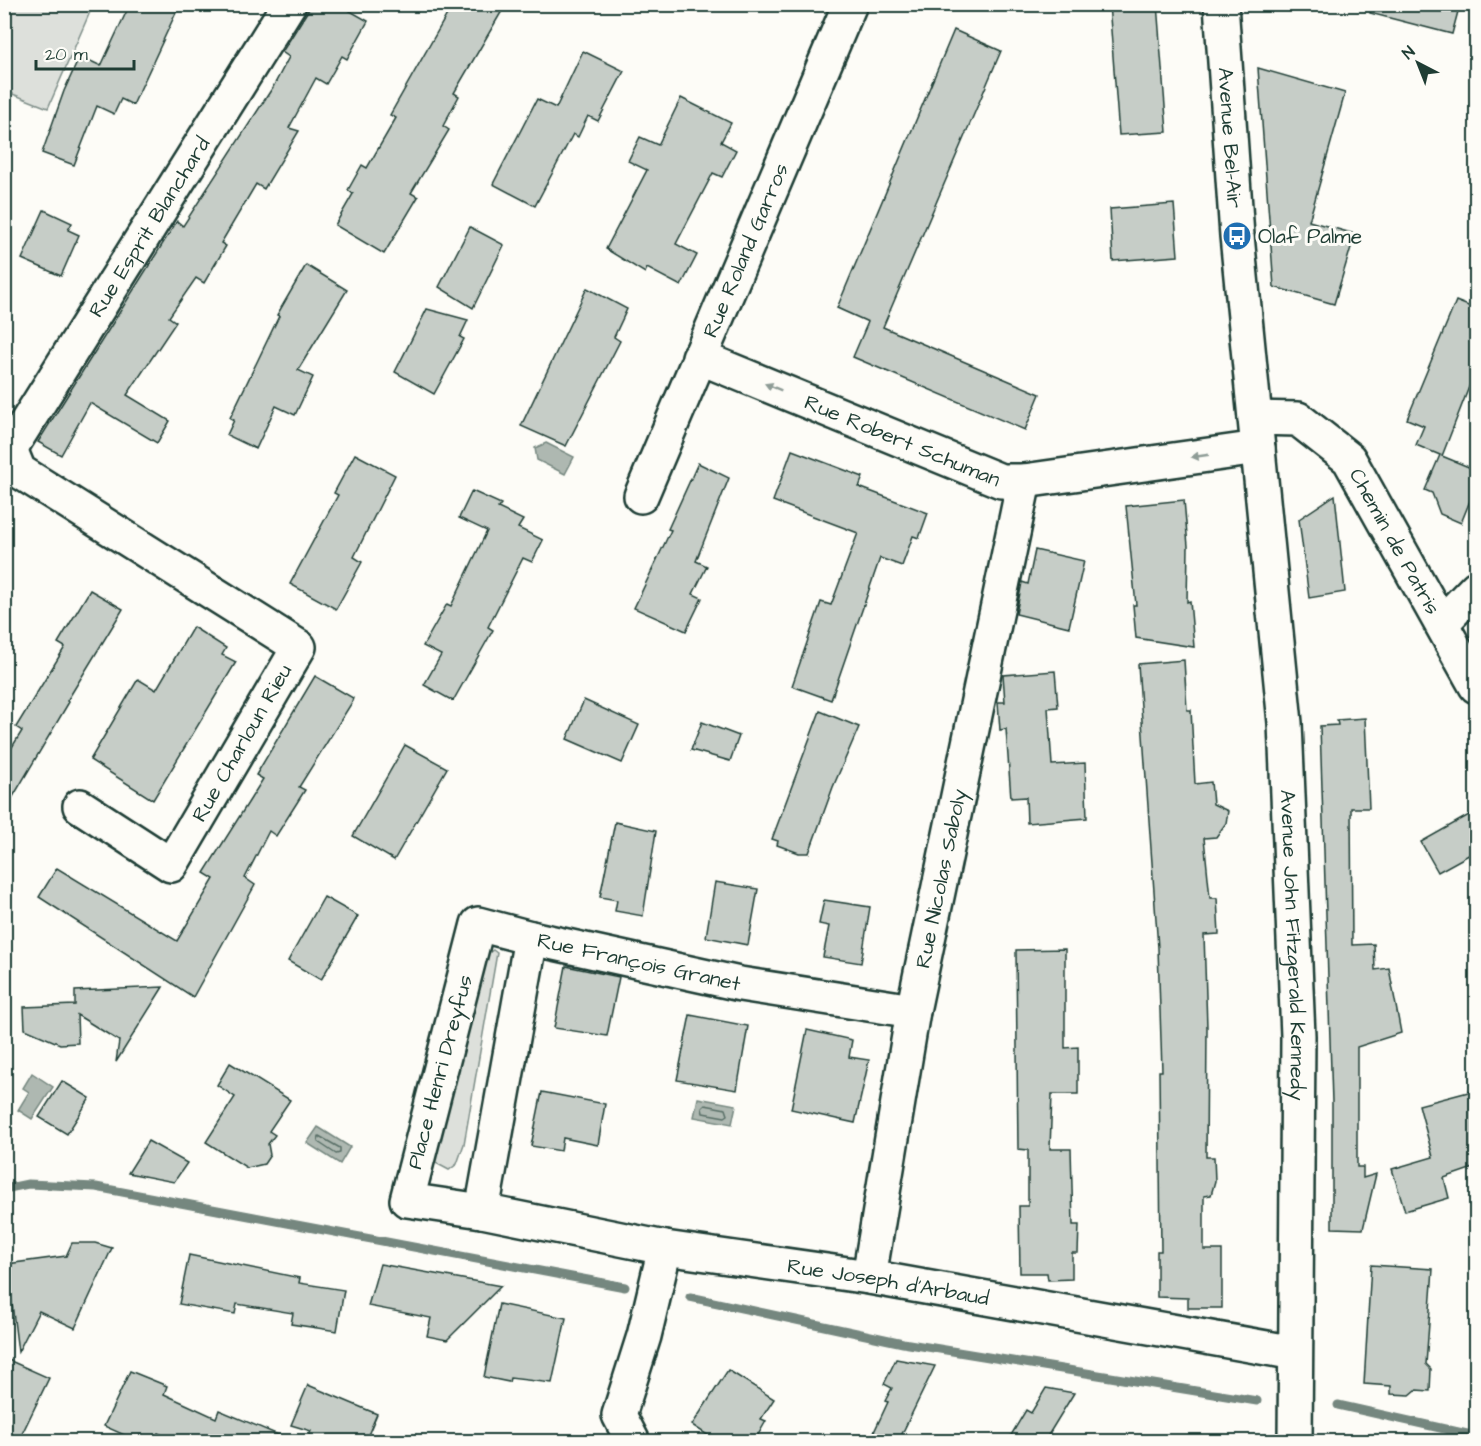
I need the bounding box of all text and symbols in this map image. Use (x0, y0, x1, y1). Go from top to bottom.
scale bar (36, 33, 134, 71)
north arrow (1388, 33, 1448, 93)
text: N (1398, 41, 1420, 64)
text: 20 m (45, 42, 88, 67)
street label: Avenue Bel-Air (1211, 66, 1250, 209)
street label: Rue Esprit Blanchard (82, 131, 217, 323)
street label: Rue Roland Garros (696, 159, 795, 342)
bus stop icon: Olaf Palme (1221, 220, 1253, 252)
place label: Olaf Palme (1258, 222, 1362, 251)
one-way arrow (764, 382, 782, 392)
street label: Rue Robert Schuman (800, 387, 1005, 494)
one-way arrow (1191, 452, 1210, 461)
street label: Chemin de Patris (1342, 463, 1448, 620)
street label: Rue Charloun Rieu (185, 658, 299, 827)
street label: Rue Nicolas Saboly (908, 786, 976, 971)
street label: Avenue John Fitzgerald Kennedy (1273, 789, 1313, 1101)
street label: Rue François Granet (535, 925, 744, 998)
street label: Place Henri Dreyfus (400, 972, 482, 1173)
street label: Rue Joseph d'Arbaud (785, 1251, 992, 1313)

